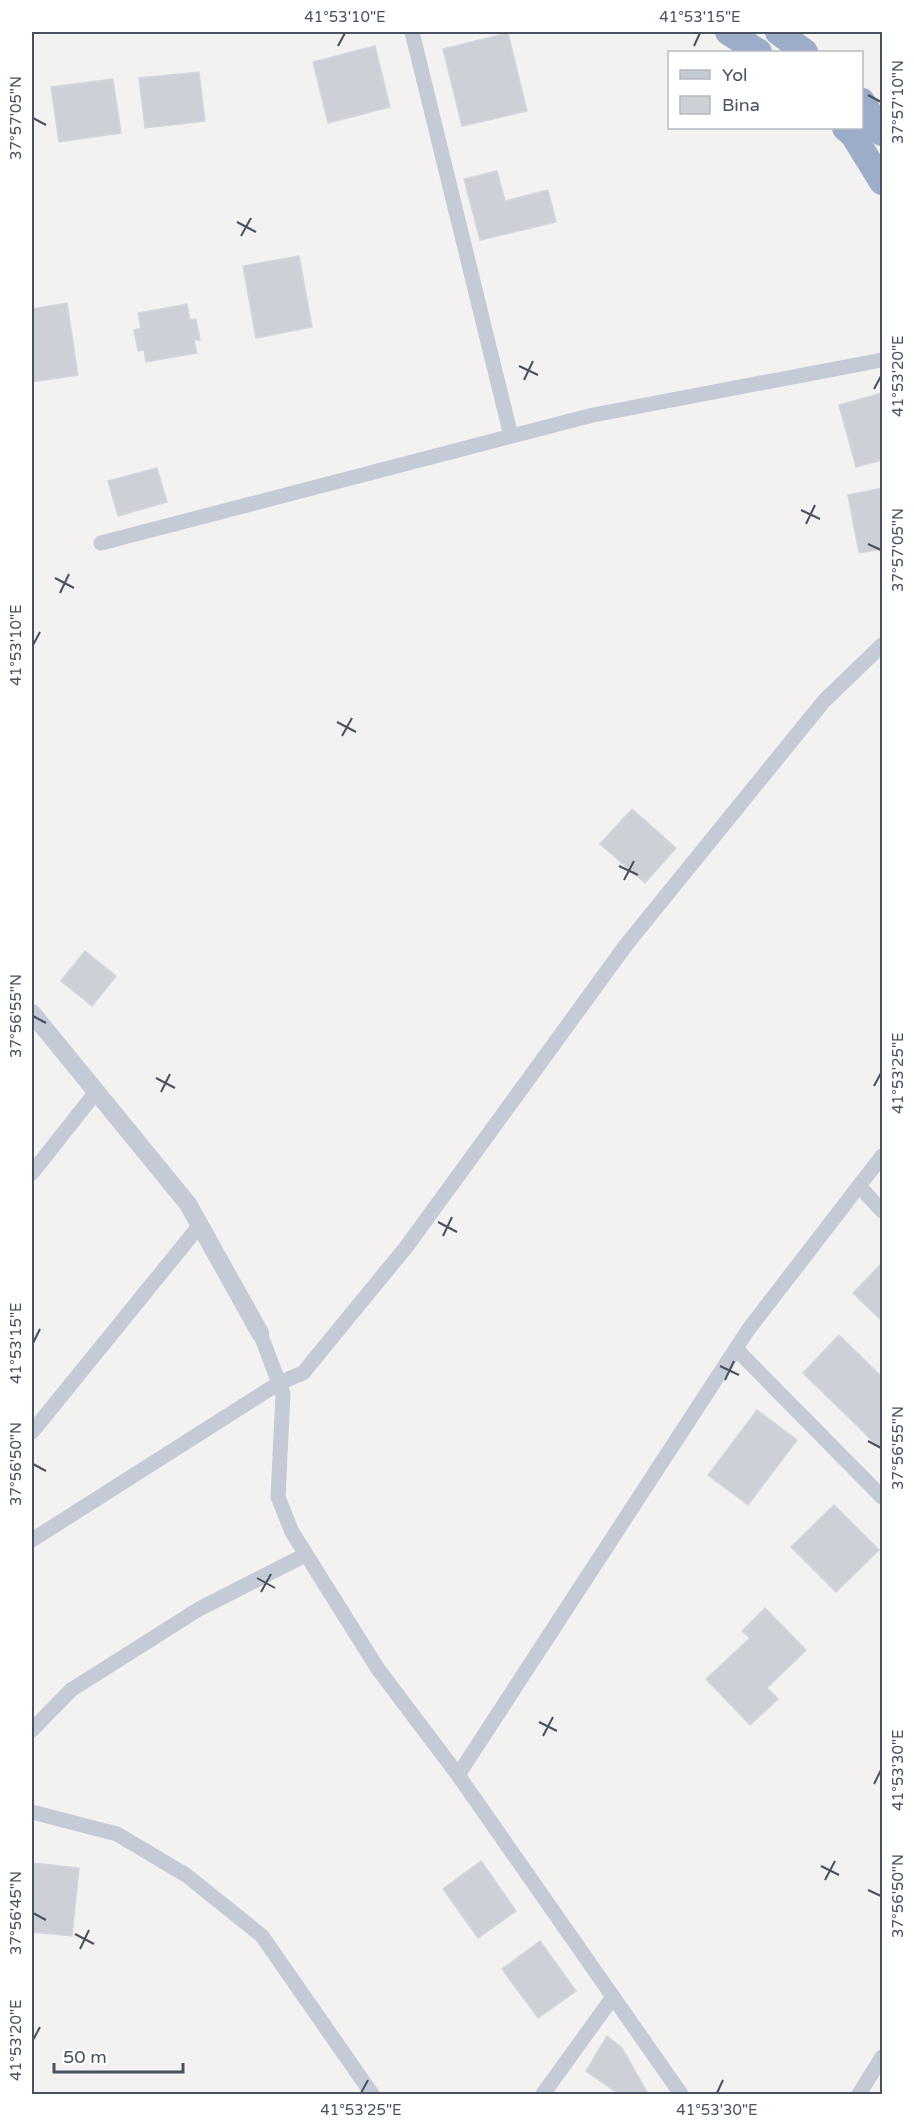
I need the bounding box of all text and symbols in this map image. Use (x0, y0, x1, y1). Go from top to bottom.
text: 41°53'10"E (304, 8, 386, 26)
text: 41°53'15"E (659, 8, 741, 26)
legend (668, 51, 863, 129)
text: 37°57'10"N (889, 60, 907, 144)
text: Yol (722, 64, 748, 86)
text: 37°57'05"N (7, 76, 25, 160)
text: Bina (722, 94, 760, 116)
text: 41°53'20"E (889, 335, 907, 417)
text: 37°57'05"N (889, 508, 907, 592)
text: 41°53'10"E (7, 604, 25, 686)
text: 37°56'55"N (7, 974, 25, 1058)
text: 41°53'25"E (889, 1032, 907, 1114)
text: 41°53'15"E (7, 1302, 25, 1384)
text: 37°56'55"N (889, 1406, 907, 1490)
text: 37°56'50"N (7, 1422, 25, 1506)
text: 41°53'30"E (889, 1729, 907, 1811)
text: 37°56'50"N (889, 1854, 907, 1938)
text: 37°56'45"N (7, 1871, 25, 1955)
text: 41°53'20"E (7, 1999, 25, 2081)
scale bar (54, 2036, 183, 2074)
text: 50 m (63, 2046, 107, 2068)
text: 41°53'25"E (320, 2101, 402, 2119)
text: 41°53'30"E (676, 2101, 758, 2119)

